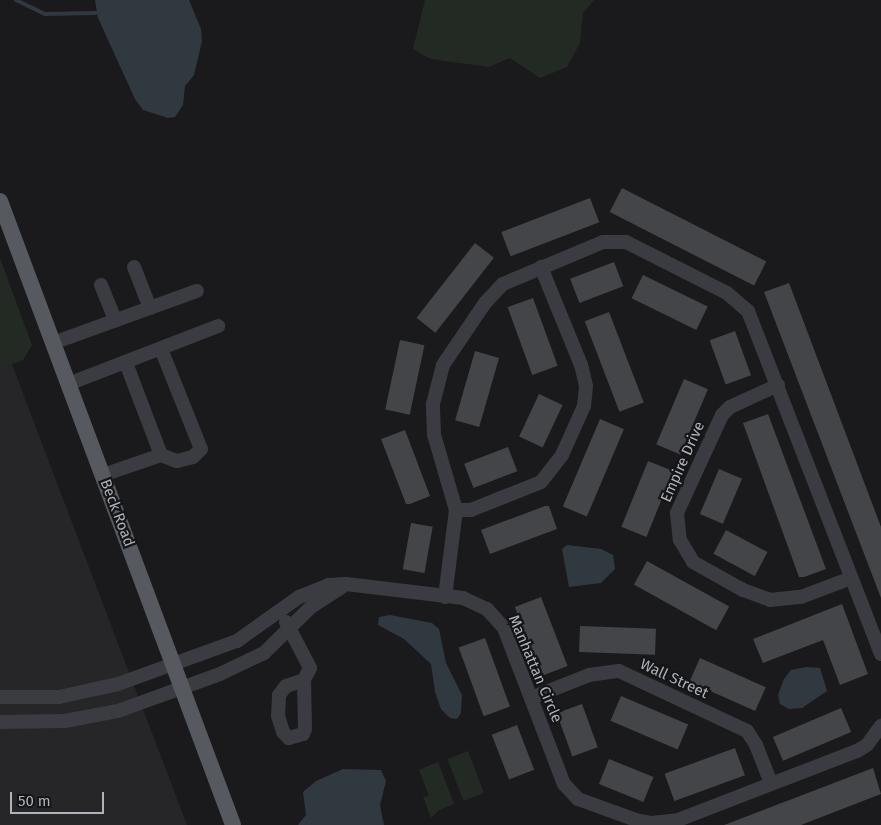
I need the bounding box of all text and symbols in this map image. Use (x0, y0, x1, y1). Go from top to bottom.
street label: Empire Drive (657, 419, 709, 505)
street label: Beck Road (96, 477, 138, 549)
street label: Manhattan Circle (504, 613, 566, 725)
street label: Wall Street (637, 655, 711, 703)
scale bar (12, 782, 106, 814)
text: 50 m (18, 792, 51, 810)

